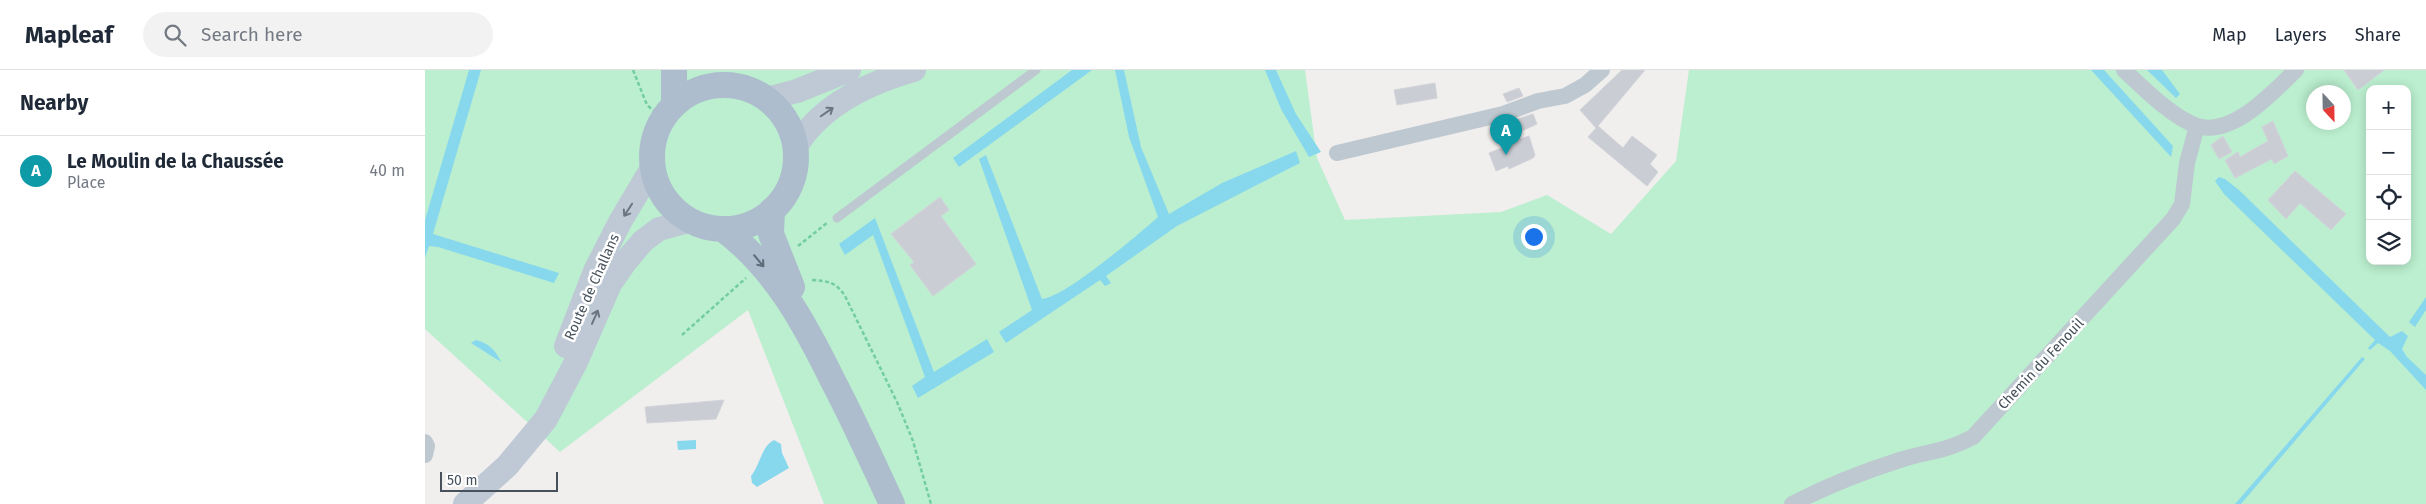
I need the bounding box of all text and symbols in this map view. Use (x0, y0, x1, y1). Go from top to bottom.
search box (143, 12, 493, 57)
text: Mapleaf (25, 21, 113, 49)
icon: search (161, 21, 189, 49)
text: Search here (201, 23, 303, 46)
text: Map (2212, 24, 2247, 46)
text: Layers (2275, 24, 2327, 46)
text: Share (2355, 24, 2401, 46)
north arrow (2306, 85, 2351, 130)
map controls (2366, 85, 2411, 265)
button: + (2366, 85, 2411, 130)
text: Nearby (20, 90, 88, 116)
one-way arrow (820, 107, 834, 117)
pin: A (1490, 114, 1522, 155)
button: − (2366, 130, 2411, 175)
text: Le Moulin de la Chaussée (67, 150, 284, 173)
text: A (31, 161, 41, 180)
text: 40 m (370, 161, 405, 180)
text: Place (67, 173, 106, 192)
button: locate (2366, 175, 2411, 220)
one-way arrow (623, 203, 633, 217)
button: layers (2366, 220, 2411, 265)
your location (1521, 224, 1547, 250)
street label: Route de Challans (561, 231, 623, 343)
one-way arrow (753, 255, 765, 268)
one-way arrow (591, 310, 601, 325)
street label: Chemin du Fenouil (1994, 315, 2088, 413)
scale bar (440, 469, 557, 492)
text: 50 m (447, 472, 478, 489)

